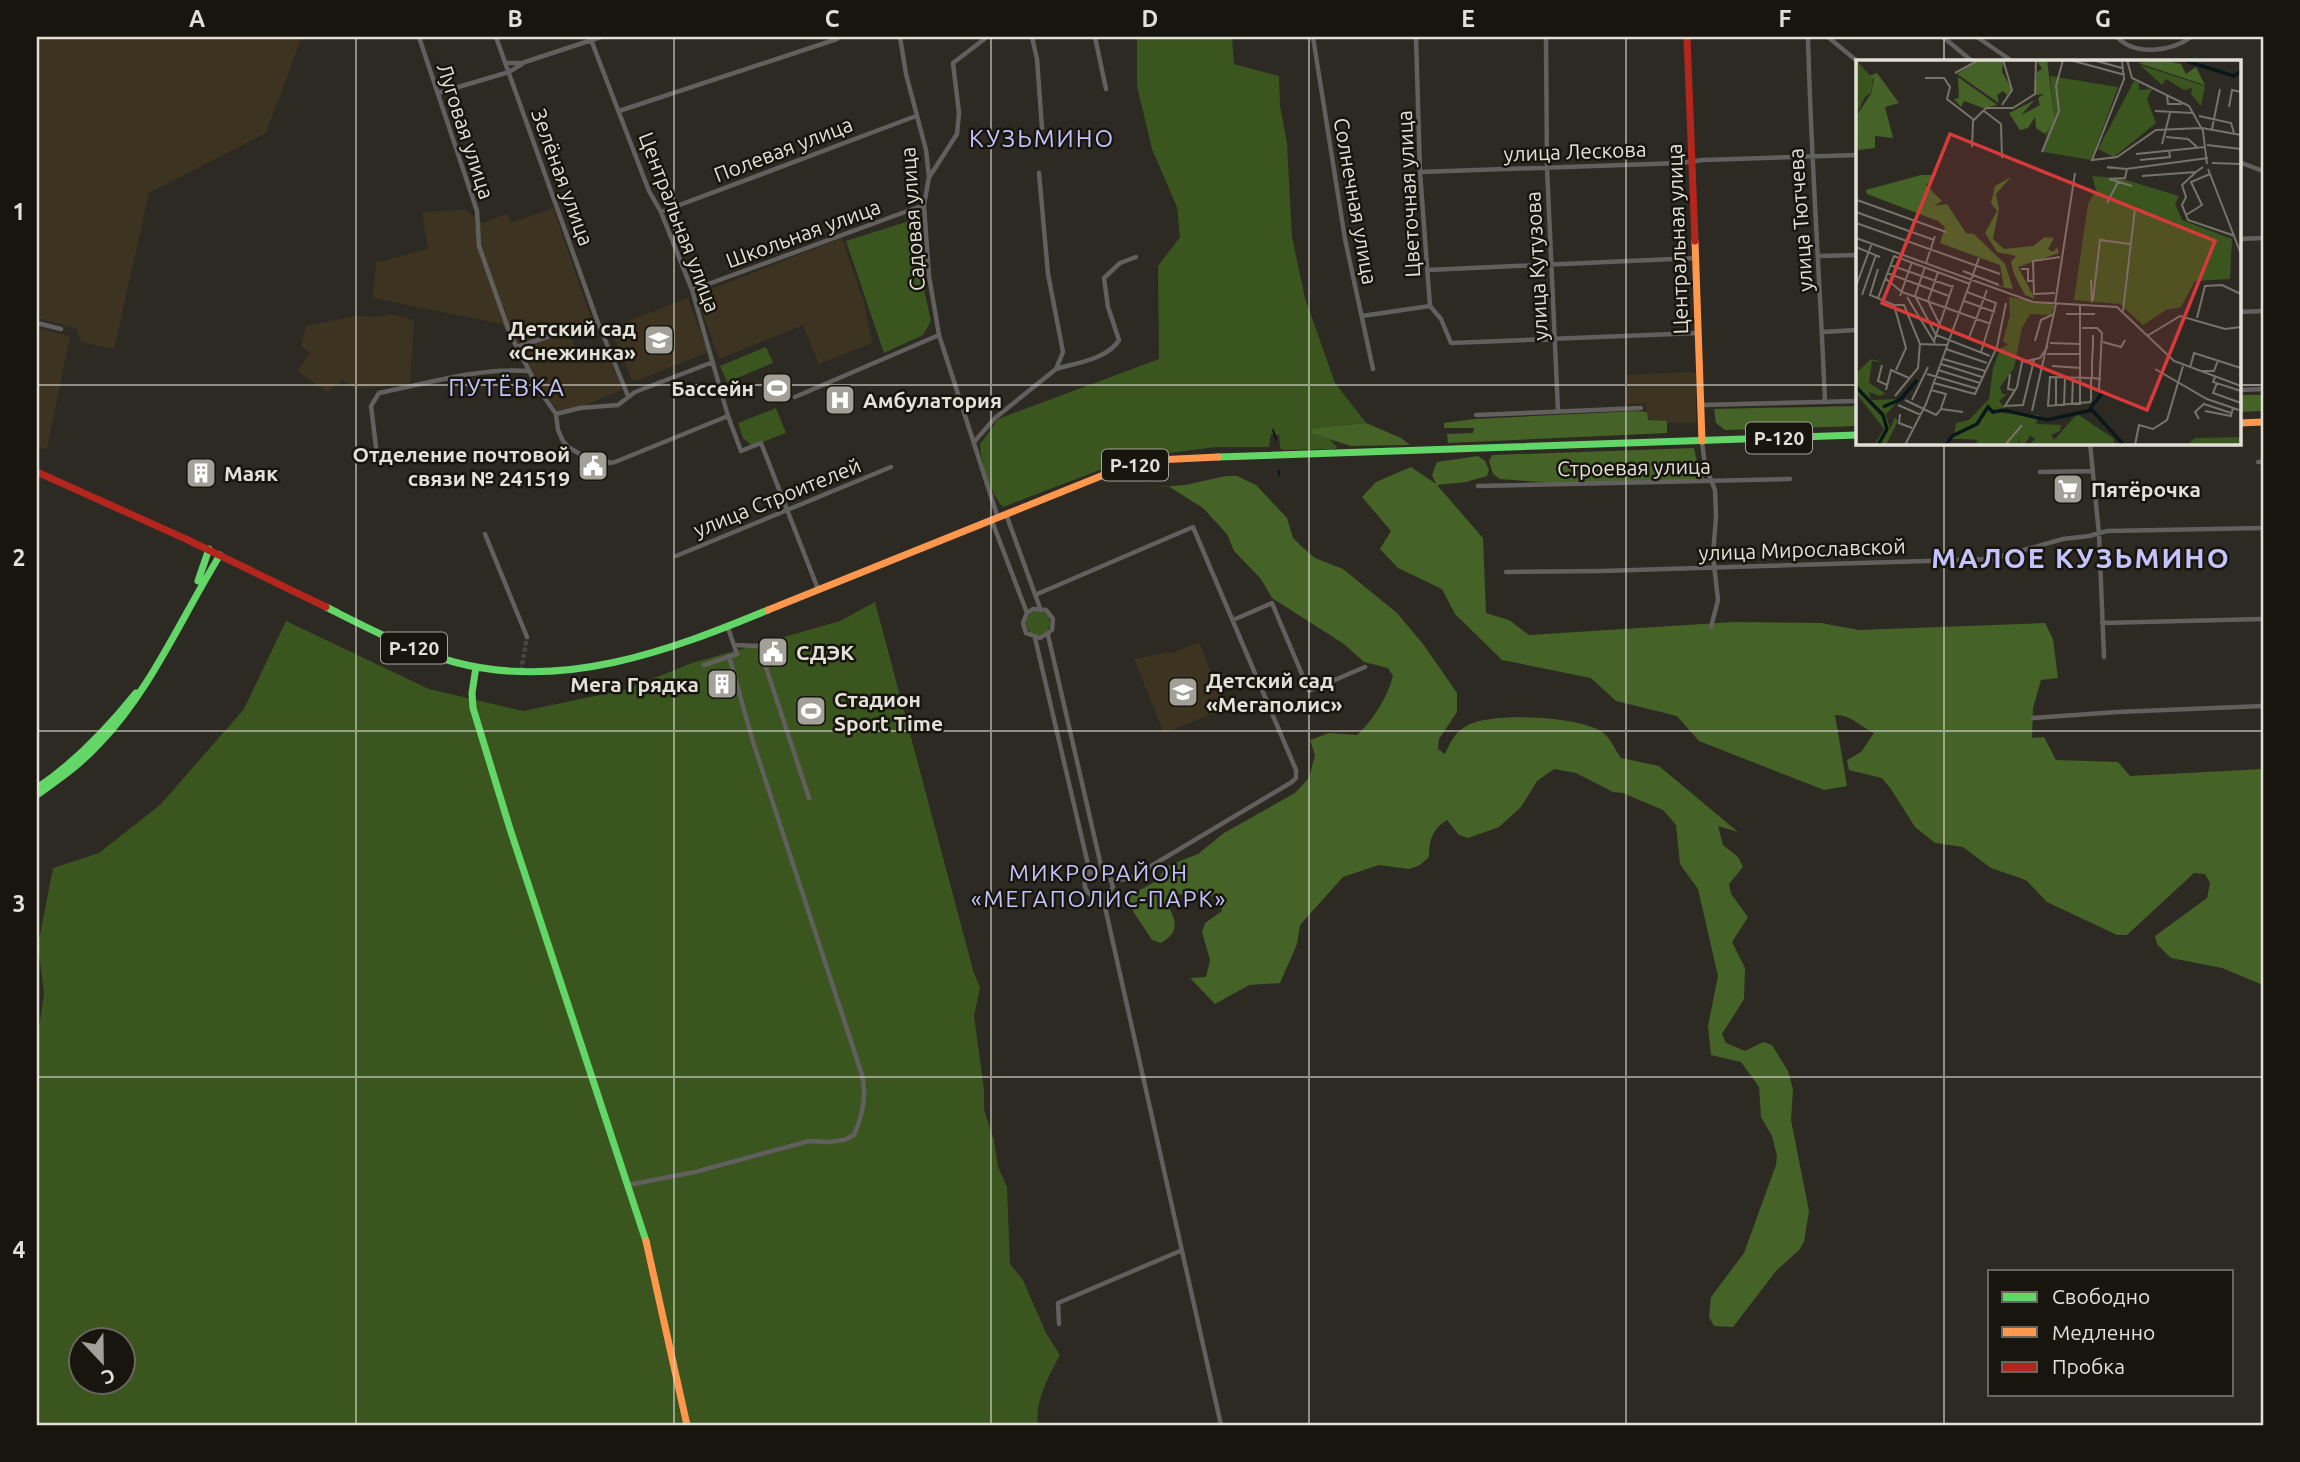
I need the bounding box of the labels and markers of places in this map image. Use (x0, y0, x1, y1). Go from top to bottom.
place label: Детский сад «Снежинка» (508, 316, 636, 364)
school or university icon: Детский сад «Снежинка» (642, 323, 676, 357)
sports icon: Бассейн (760, 371, 794, 405)
place label: Бассейн (671, 376, 754, 400)
hospital icon: Амбулатория (823, 383, 857, 417)
place label: Амбулатория (863, 388, 1002, 412)
place label: Отделение почтовой связи № 241519 (352, 442, 570, 490)
public building icon: Отделение почтовой связи № 241519 (576, 449, 610, 483)
building icon: Маяк (184, 456, 218, 490)
place label: Маяк (224, 461, 278, 485)
supermarket icon: Пятёрочка (2051, 472, 2085, 506)
place label: Пятёрочка (2091, 477, 2201, 501)
public building icon: СДЭК (756, 635, 790, 669)
place label: СДЭК (796, 640, 854, 664)
building icon: Мега Грядка (705, 667, 739, 701)
place label: Детский сад «Мегаполис» (1206, 668, 1342, 716)
place label: Мега Грядка (570, 672, 699, 696)
school or university icon: Детский сад «Мегаполис» (1166, 675, 1200, 709)
place label: Стадион Sport Time (834, 687, 943, 735)
sports icon: Стадион Sport Time (794, 694, 828, 728)

